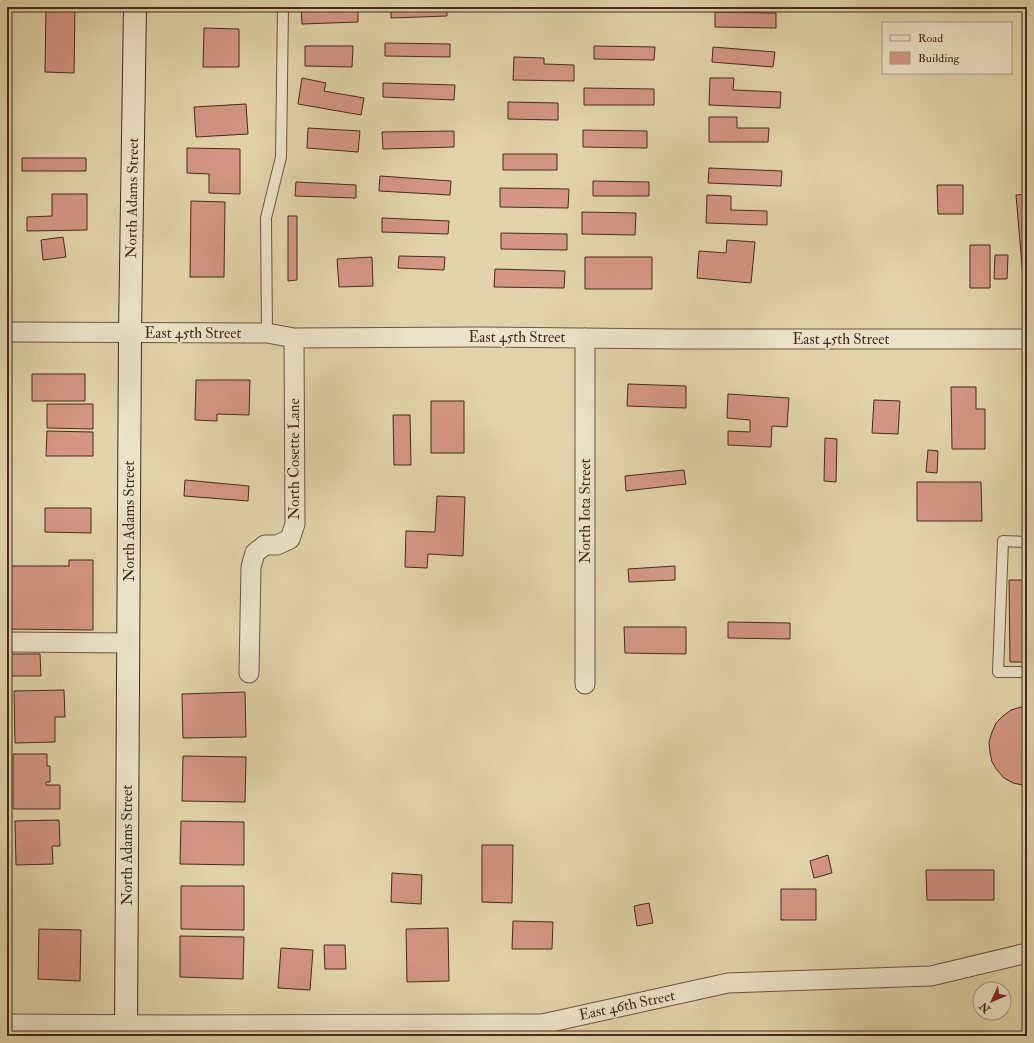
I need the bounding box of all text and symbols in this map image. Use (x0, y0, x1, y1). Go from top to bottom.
legend (882, 22, 1012, 74)
text: Road (918, 31, 943, 46)
text: Building (918, 51, 961, 66)
street label: North Adams Street (122, 137, 143, 259)
street label: East 45th Street (145, 324, 242, 343)
street label: East 45th Street (469, 328, 566, 347)
street label: East 45th Street (793, 330, 890, 349)
street label: North Cosette Lane (285, 398, 304, 520)
street label: North Iota Street (576, 458, 595, 564)
street label: North Adams Street (120, 460, 139, 581)
street label: North Adams Street (118, 784, 137, 905)
north arrow (972, 981, 1012, 1021)
street label: East 46th Street (577, 986, 677, 1025)
text: N (976, 999, 994, 1016)

